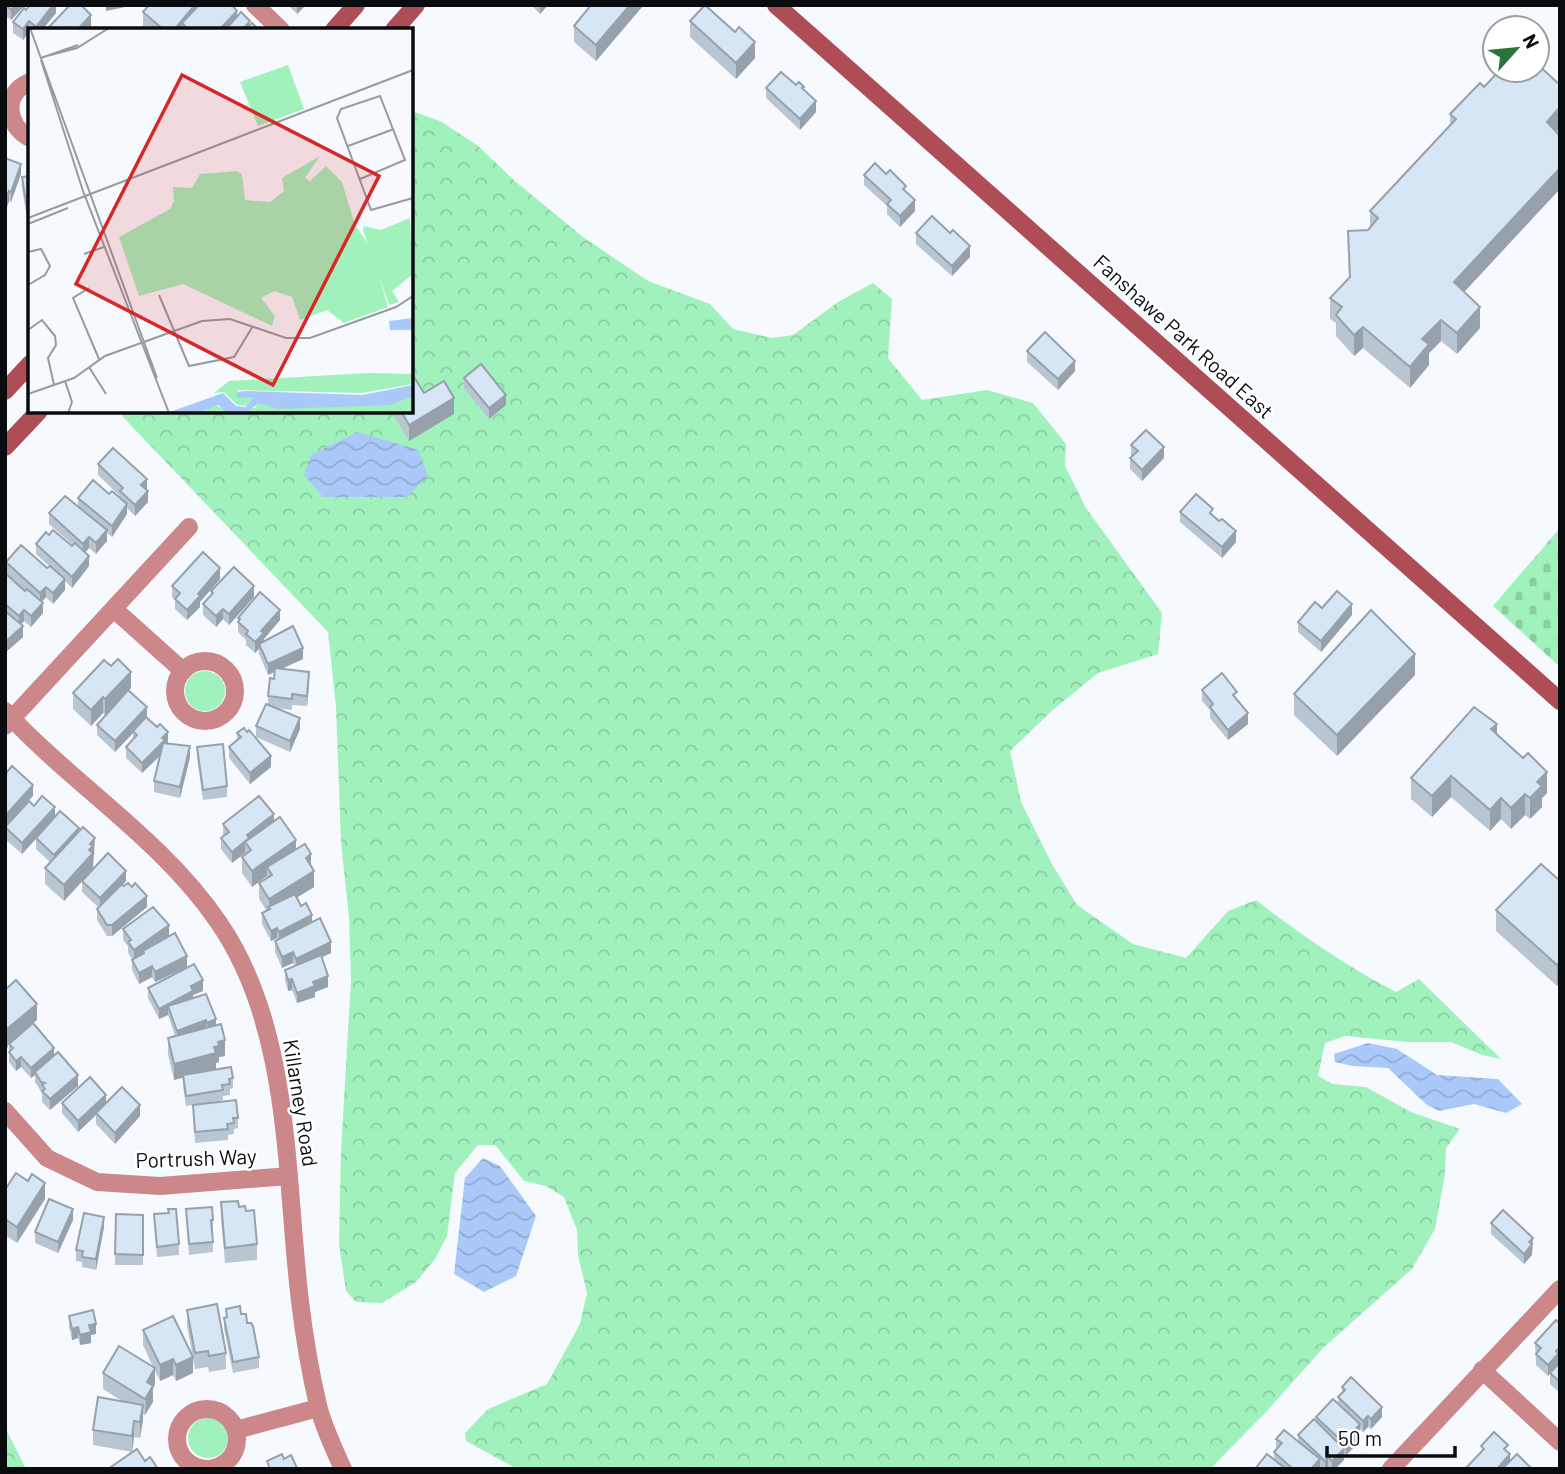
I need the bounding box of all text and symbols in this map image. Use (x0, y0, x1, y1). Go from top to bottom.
north arrow (1481, 14, 1551, 84)
inset map (28, 28, 413, 413)
text: N (1518, 30, 1545, 52)
street label: Fanshawe Park Road East (1089, 249, 1279, 423)
street label: Killarney Road (279, 1037, 324, 1168)
street label: Portrush Way (135, 1143, 257, 1172)
scale bar (1327, 1414, 1455, 1458)
text: 50 m (1338, 1425, 1382, 1450)

